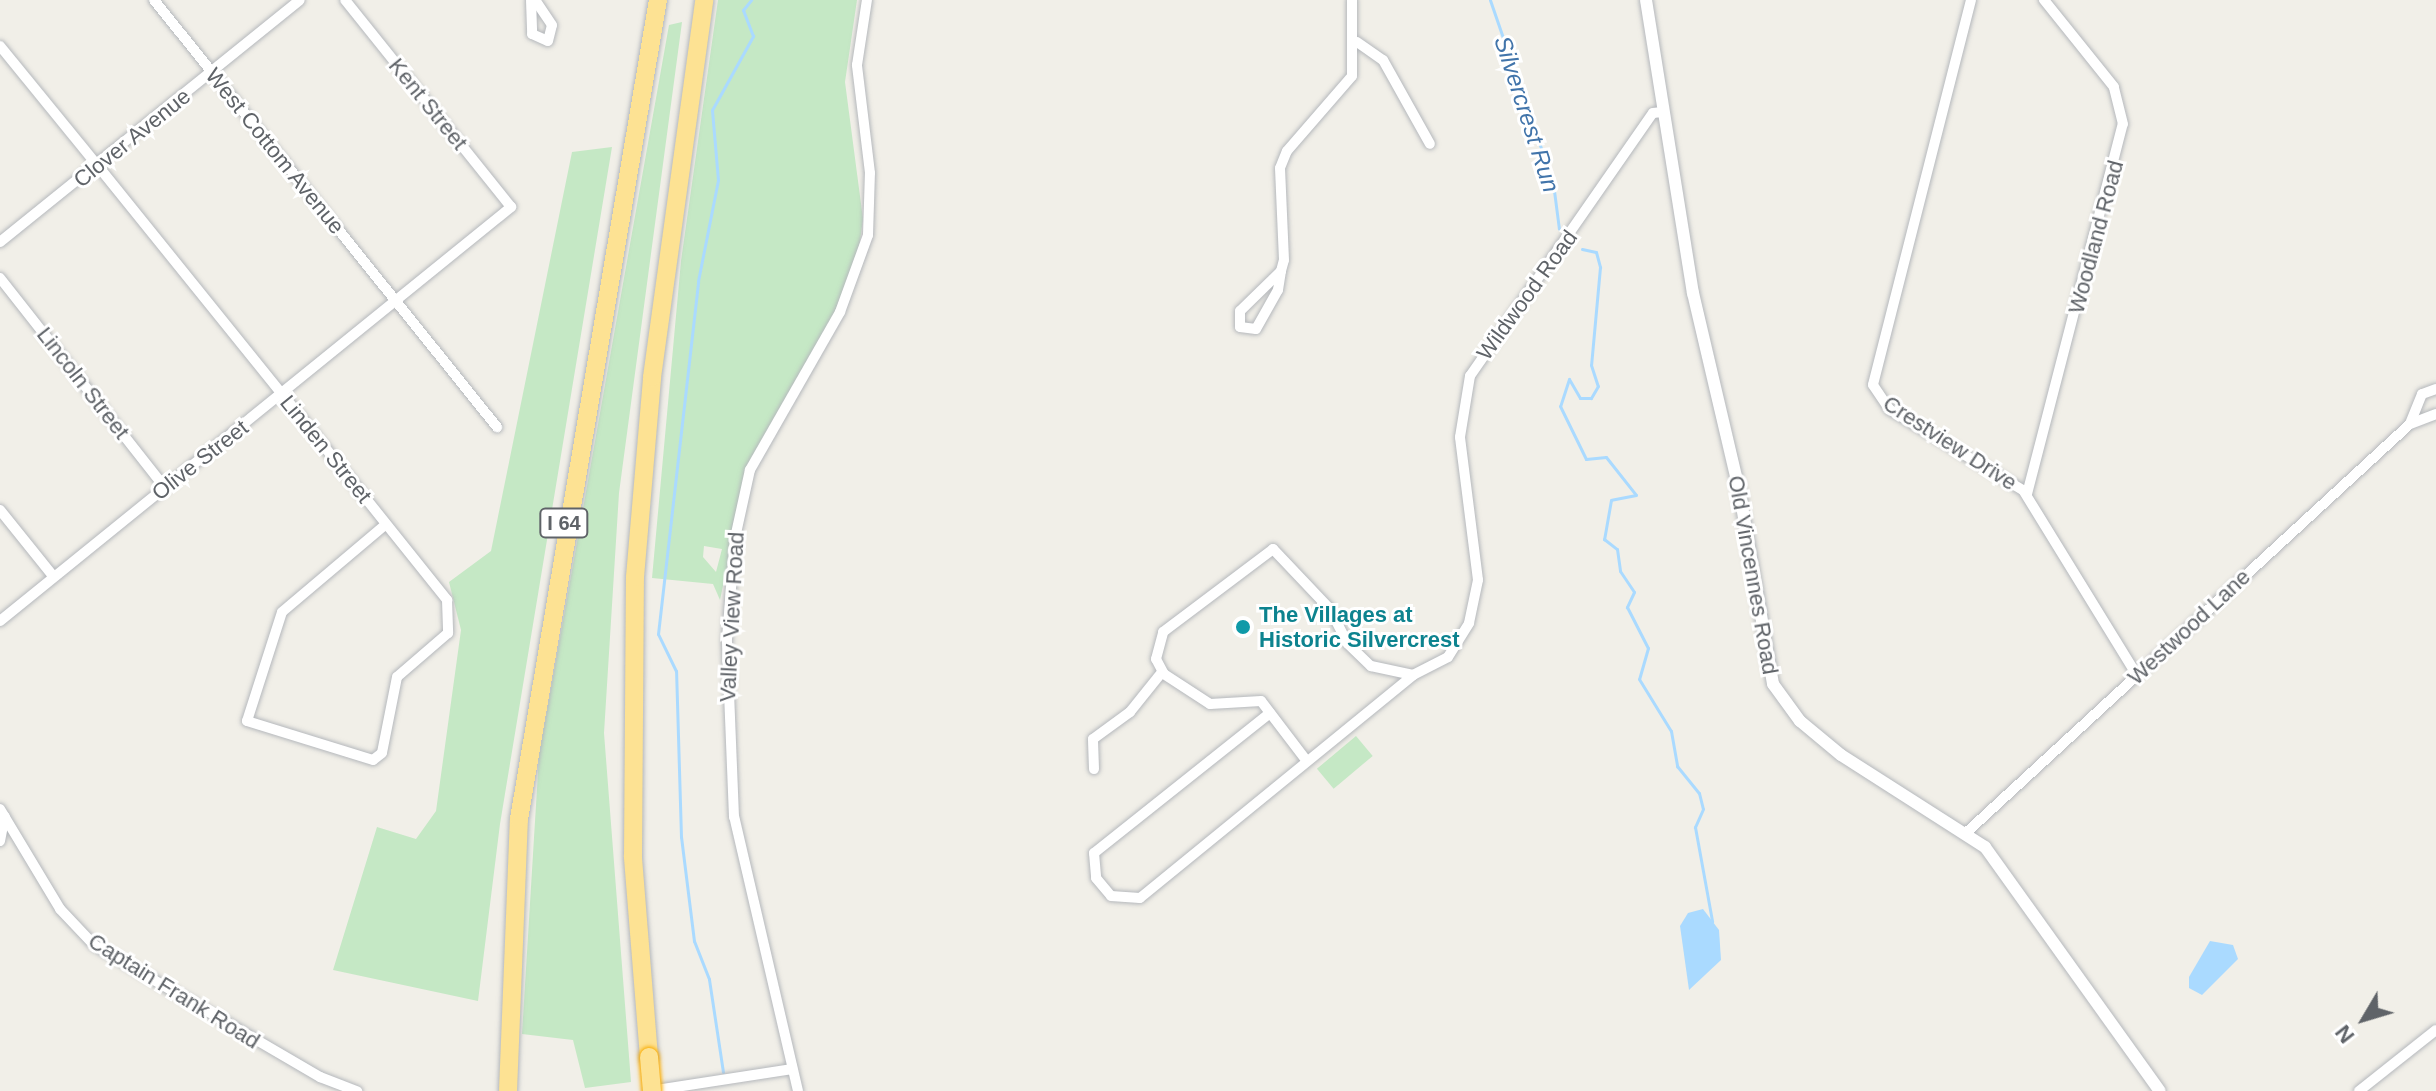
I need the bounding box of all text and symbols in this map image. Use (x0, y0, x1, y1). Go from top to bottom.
water label: Silvercrest Run (1488, 32, 1566, 196)
street label: Kent Street (383, 53, 473, 155)
street label: West Cottom Avenue (200, 62, 350, 240)
street label: Clover Avenue (68, 82, 196, 194)
street label: Woodland Road (2063, 158, 2129, 316)
street label: Wildwood Road (1471, 225, 1583, 365)
street label: Lincoln Street (31, 322, 135, 444)
street label: Linden Street (275, 390, 377, 508)
street label: Crestview Drive (1878, 390, 2022, 496)
street label: Olive Street (147, 414, 253, 506)
street label: Old Vincennes Road (1723, 474, 1783, 676)
road number: I 64 (538, 507, 590, 539)
street label: Valley View Road (714, 531, 750, 703)
street label: Westwood Lane (2122, 564, 2256, 690)
place label: The Villages at Historic Silvercrest (1259, 601, 1460, 652)
marker: The Villages at Historic Silvercrest (1234, 618, 1252, 636)
street label: Captain Frank Road (84, 928, 264, 1054)
north arrow (2324, 979, 2404, 1059)
text: N (2330, 1020, 2359, 1048)

